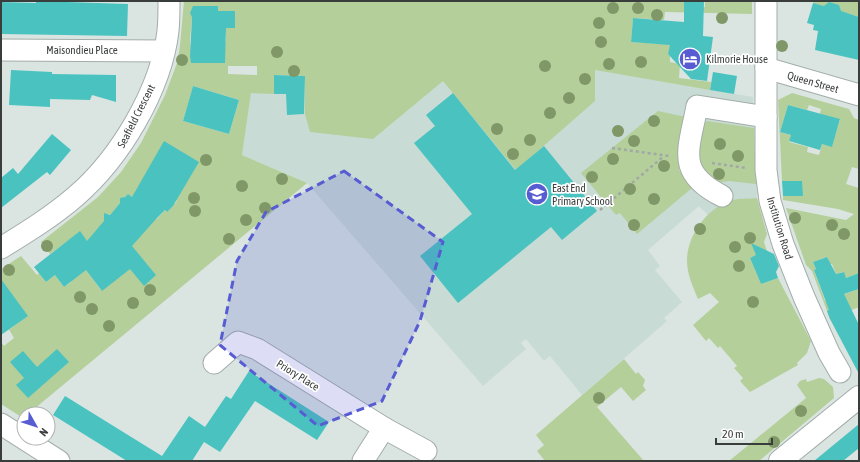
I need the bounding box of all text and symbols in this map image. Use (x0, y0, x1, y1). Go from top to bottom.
street label: Maisondieu Place (46, 44, 118, 56)
hotel icon: Kilmorie House (677, 46, 703, 72)
place label: Kilmorie House (706, 53, 768, 65)
street label: Queen Street (786, 69, 840, 95)
street label: Seafield Crescent (115, 82, 157, 150)
school or university icon: East End Primary School (524, 181, 550, 207)
place label: East End Primary School (552, 182, 613, 207)
street label: Institution Road (765, 195, 795, 261)
street label: Priory Place (274, 357, 322, 393)
north arrow (16, 406, 56, 446)
scale bar (716, 420, 772, 446)
text: N (37, 426, 50, 439)
text: 20 m (722, 427, 744, 441)

